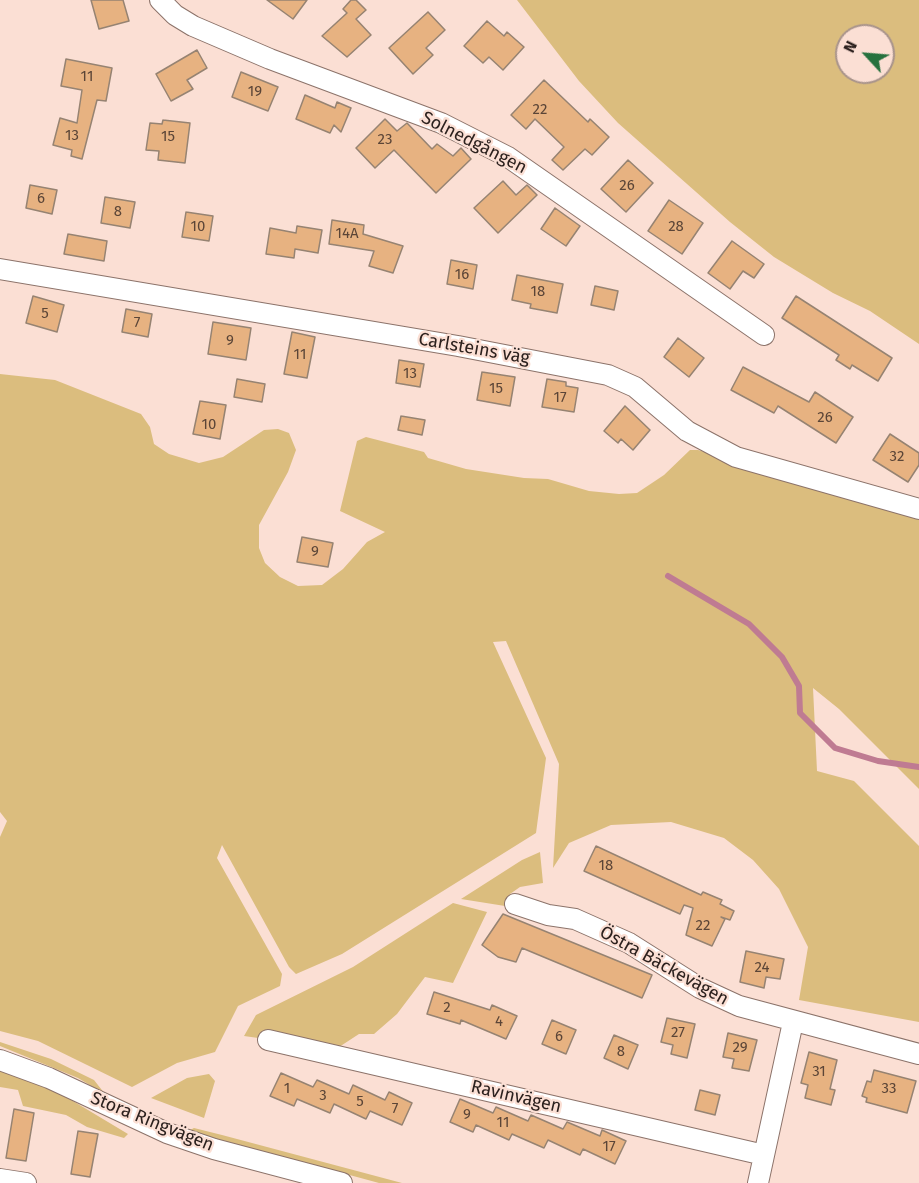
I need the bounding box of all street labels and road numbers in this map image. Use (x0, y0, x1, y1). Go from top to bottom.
street label: Solnedgången (418, 107, 530, 179)
street label: Carlsteins väg (417, 329, 531, 369)
street label: Östra Bäckevägen (596, 922, 732, 1010)
street label: Ravinvägen (469, 1076, 563, 1118)
street label: Stora Ringvägen (87, 1087, 217, 1157)

